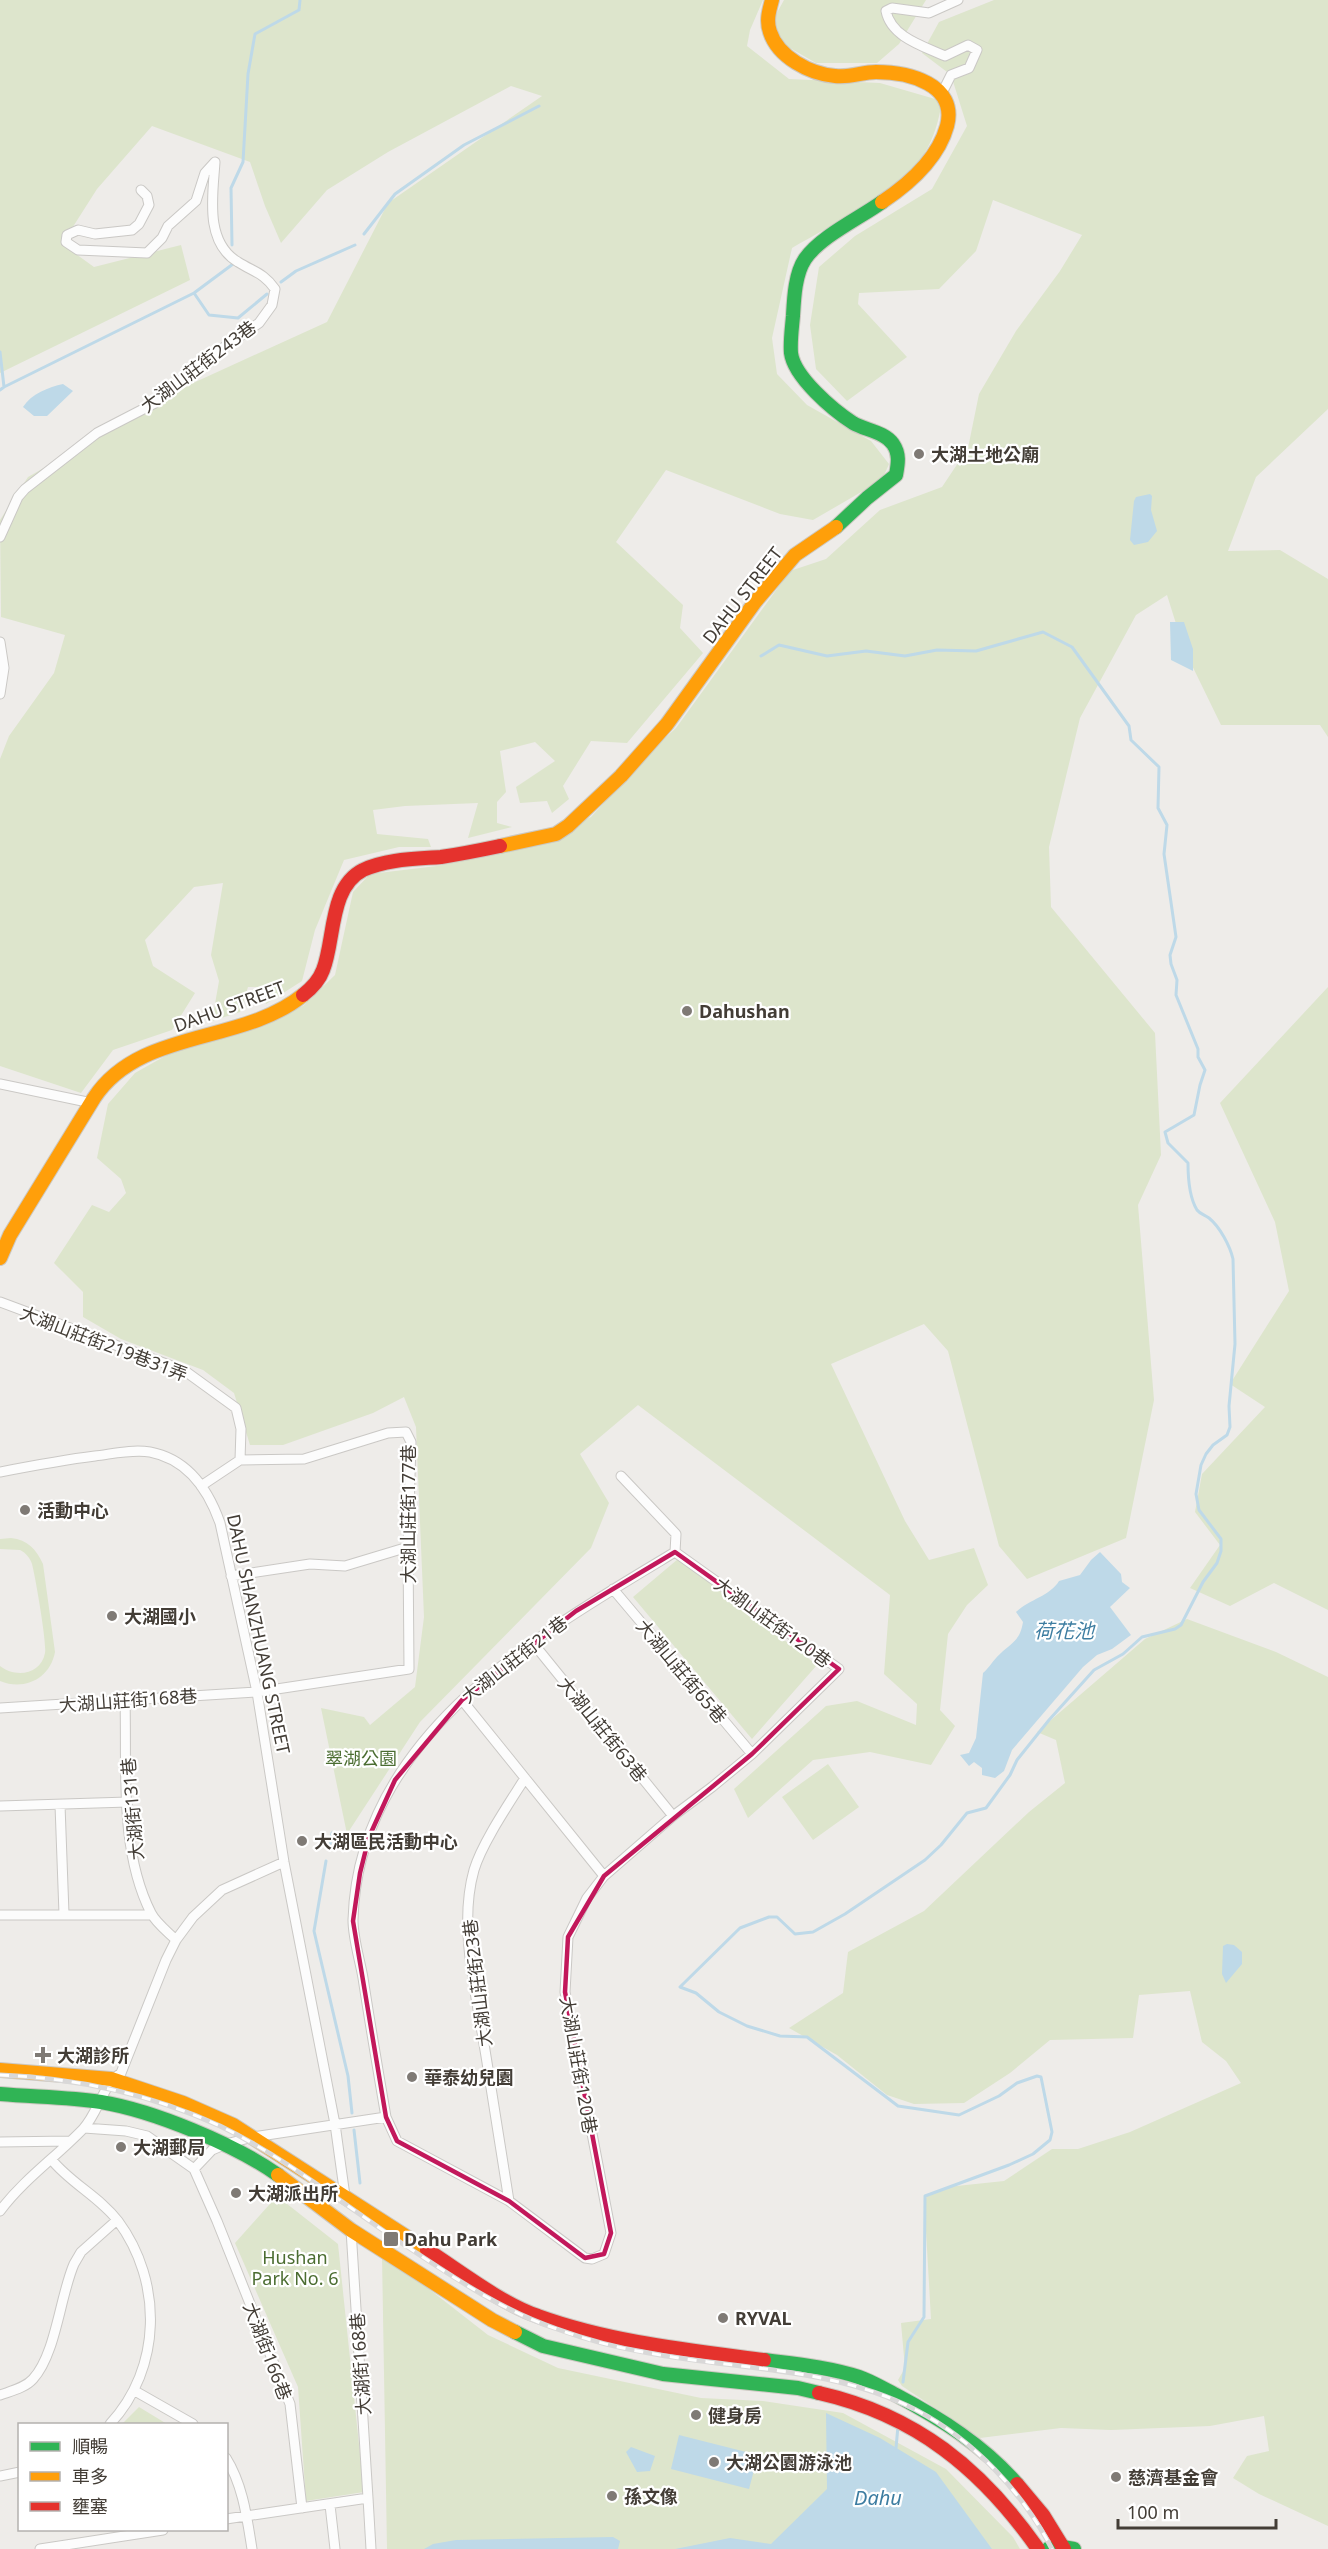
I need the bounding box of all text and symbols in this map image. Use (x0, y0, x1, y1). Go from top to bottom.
street label: 大湖山莊街243巷 (135, 315, 261, 417)
place label: 大湖土地公廟 (931, 442, 1039, 466)
marker: 大湖土地公廟 (912, 447, 926, 461)
street label: DAHU STREET (697, 542, 787, 648)
street label: DAHU STREET (170, 975, 288, 1037)
place label: Dahushan (699, 999, 790, 1023)
marker: Dahushan (680, 1004, 694, 1018)
street label: 大湖山莊街219巷31弄 (17, 1300, 191, 1386)
street label: 大湖山莊街177巷 (396, 1445, 420, 1583)
place label: 活動中心 (37, 1498, 109, 1522)
marker: 活動中心 (18, 1503, 32, 1517)
street label: DAHU SHANZHUANG STREET (222, 1512, 296, 1756)
street label: 大湖山莊街120巷 (710, 1571, 836, 1673)
place label: 大湖國小 (124, 1604, 196, 1628)
marker: 大湖國小 (105, 1609, 119, 1623)
street label: 大湖山莊街21巷 (456, 1610, 572, 1708)
street label: 大湖山莊街65巷 (631, 1614, 733, 1728)
water label: 荷花池 (1034, 1617, 1096, 1644)
street label: 大湖山莊街63巷 (553, 1671, 653, 1787)
street label: 大湖山莊街168巷 (58, 1683, 198, 1717)
park label: 翠湖公園 (325, 1746, 397, 1770)
street label: 大湖街131巷 (116, 1757, 148, 1861)
place label: 大湖區民活動中心 (314, 1829, 458, 1853)
marker: 大湖區民活動中心 (295, 1834, 309, 1848)
street label: 大湖山莊街23巷 (457, 1918, 497, 2048)
street label: 大湖山莊街120巷 (555, 1995, 603, 2135)
place label: 大湖診所 (57, 2043, 129, 2067)
marker: 大湖診所 (34, 2046, 52, 2064)
place label: 華泰幼兒園 (424, 2065, 514, 2089)
marker: 華泰幼兒園 (405, 2070, 419, 2084)
place label: 大湖郵局 (133, 2135, 205, 2159)
marker: 大湖郵局 (114, 2140, 128, 2154)
place label: 大湖派出所 (248, 2181, 338, 2205)
marker: 大湖派出所 (229, 2186, 243, 2200)
place label: Dahu Park (404, 2227, 498, 2251)
marker: Dahu Park (382, 2230, 400, 2248)
park label: Hushan Park No. 6 (251, 2245, 339, 2290)
street label: 大湖街166巷 (238, 2299, 298, 2403)
place label: RYVAL (735, 2306, 792, 2330)
marker: RYVAL (716, 2311, 730, 2325)
street label: 大湖街168巷 (344, 2312, 376, 2416)
place label: 健身房 (708, 2403, 762, 2427)
marker: 健身房 (689, 2408, 703, 2422)
legend (18, 2423, 228, 2531)
text: 順暢 (72, 2434, 108, 2458)
place label: 大湖公園游泳池 (726, 2450, 852, 2474)
marker: 大湖公園游泳池 (707, 2455, 721, 2469)
text: 車多 (72, 2464, 108, 2488)
place label: 慈濟基金會 (1128, 2465, 1219, 2489)
marker: 慈濟基金會 (1109, 2470, 1123, 2484)
place label: 孫文像 (624, 2484, 678, 2508)
water label: Dahu (854, 2484, 902, 2511)
marker: 孫文像 (605, 2489, 619, 2503)
scale bar (1118, 2492, 1276, 2530)
text: 壅塞 (72, 2494, 108, 2518)
text: 100 m (1127, 2500, 1179, 2524)

